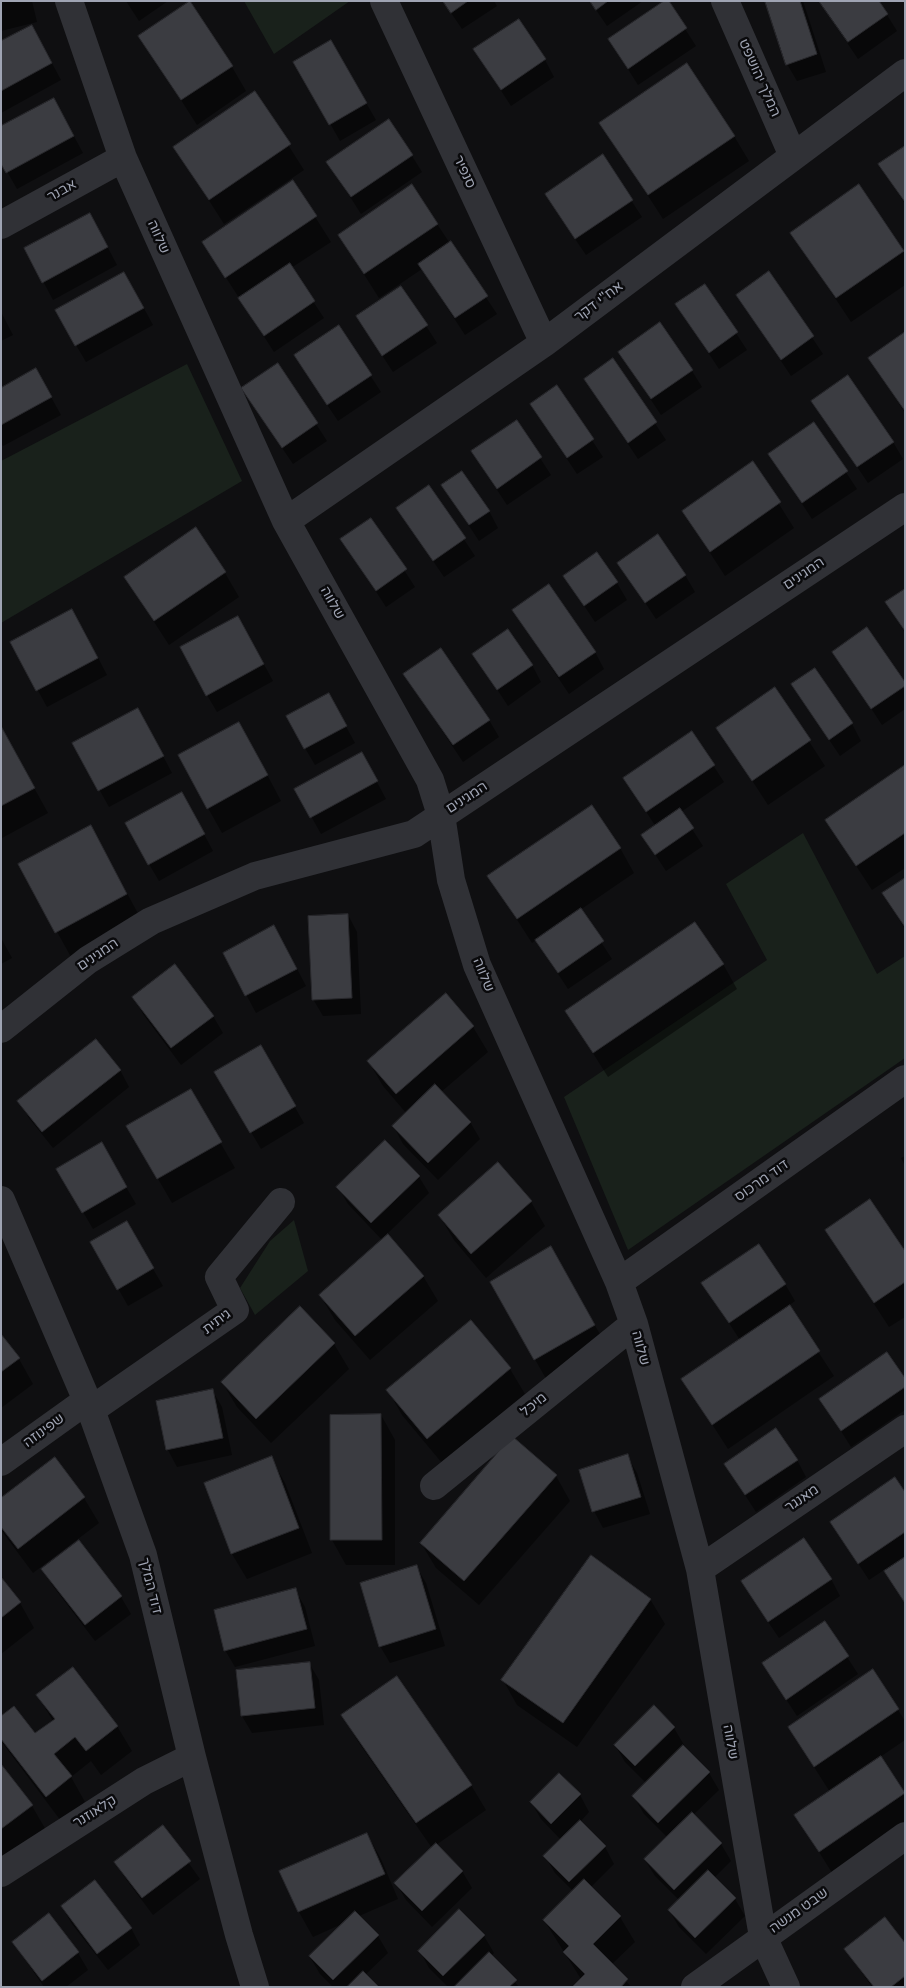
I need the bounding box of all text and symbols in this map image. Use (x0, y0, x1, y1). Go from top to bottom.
street label: המלך יהושפט (734, 36, 784, 120)
street label: סנפיר (449, 153, 479, 191)
street label: אבנר (44, 176, 80, 206)
street label: שלווה (143, 218, 173, 256)
street label: אח"י דקר (571, 278, 627, 326)
street label: המגינים (780, 554, 828, 594)
street label: שלווה (316, 584, 348, 622)
street label: המגינים (443, 778, 491, 818)
street label: המגינים (74, 935, 122, 975)
street label: שלווה (469, 956, 497, 994)
street label: דוד מרכוס (732, 1156, 792, 1206)
street label: גיתית (199, 1306, 235, 1338)
street label: שלווה (627, 1329, 653, 1367)
street label: מיכל (518, 1389, 550, 1421)
street label: שפינוזה (20, 1410, 68, 1452)
street label: מאנגר (782, 1482, 822, 1516)
street label: דוד המלך (135, 1556, 165, 1616)
street label: שלווה (719, 1723, 741, 1761)
street label: קלאוזנר (70, 1792, 120, 1832)
street label: שבט מנשה (766, 1885, 832, 1937)

